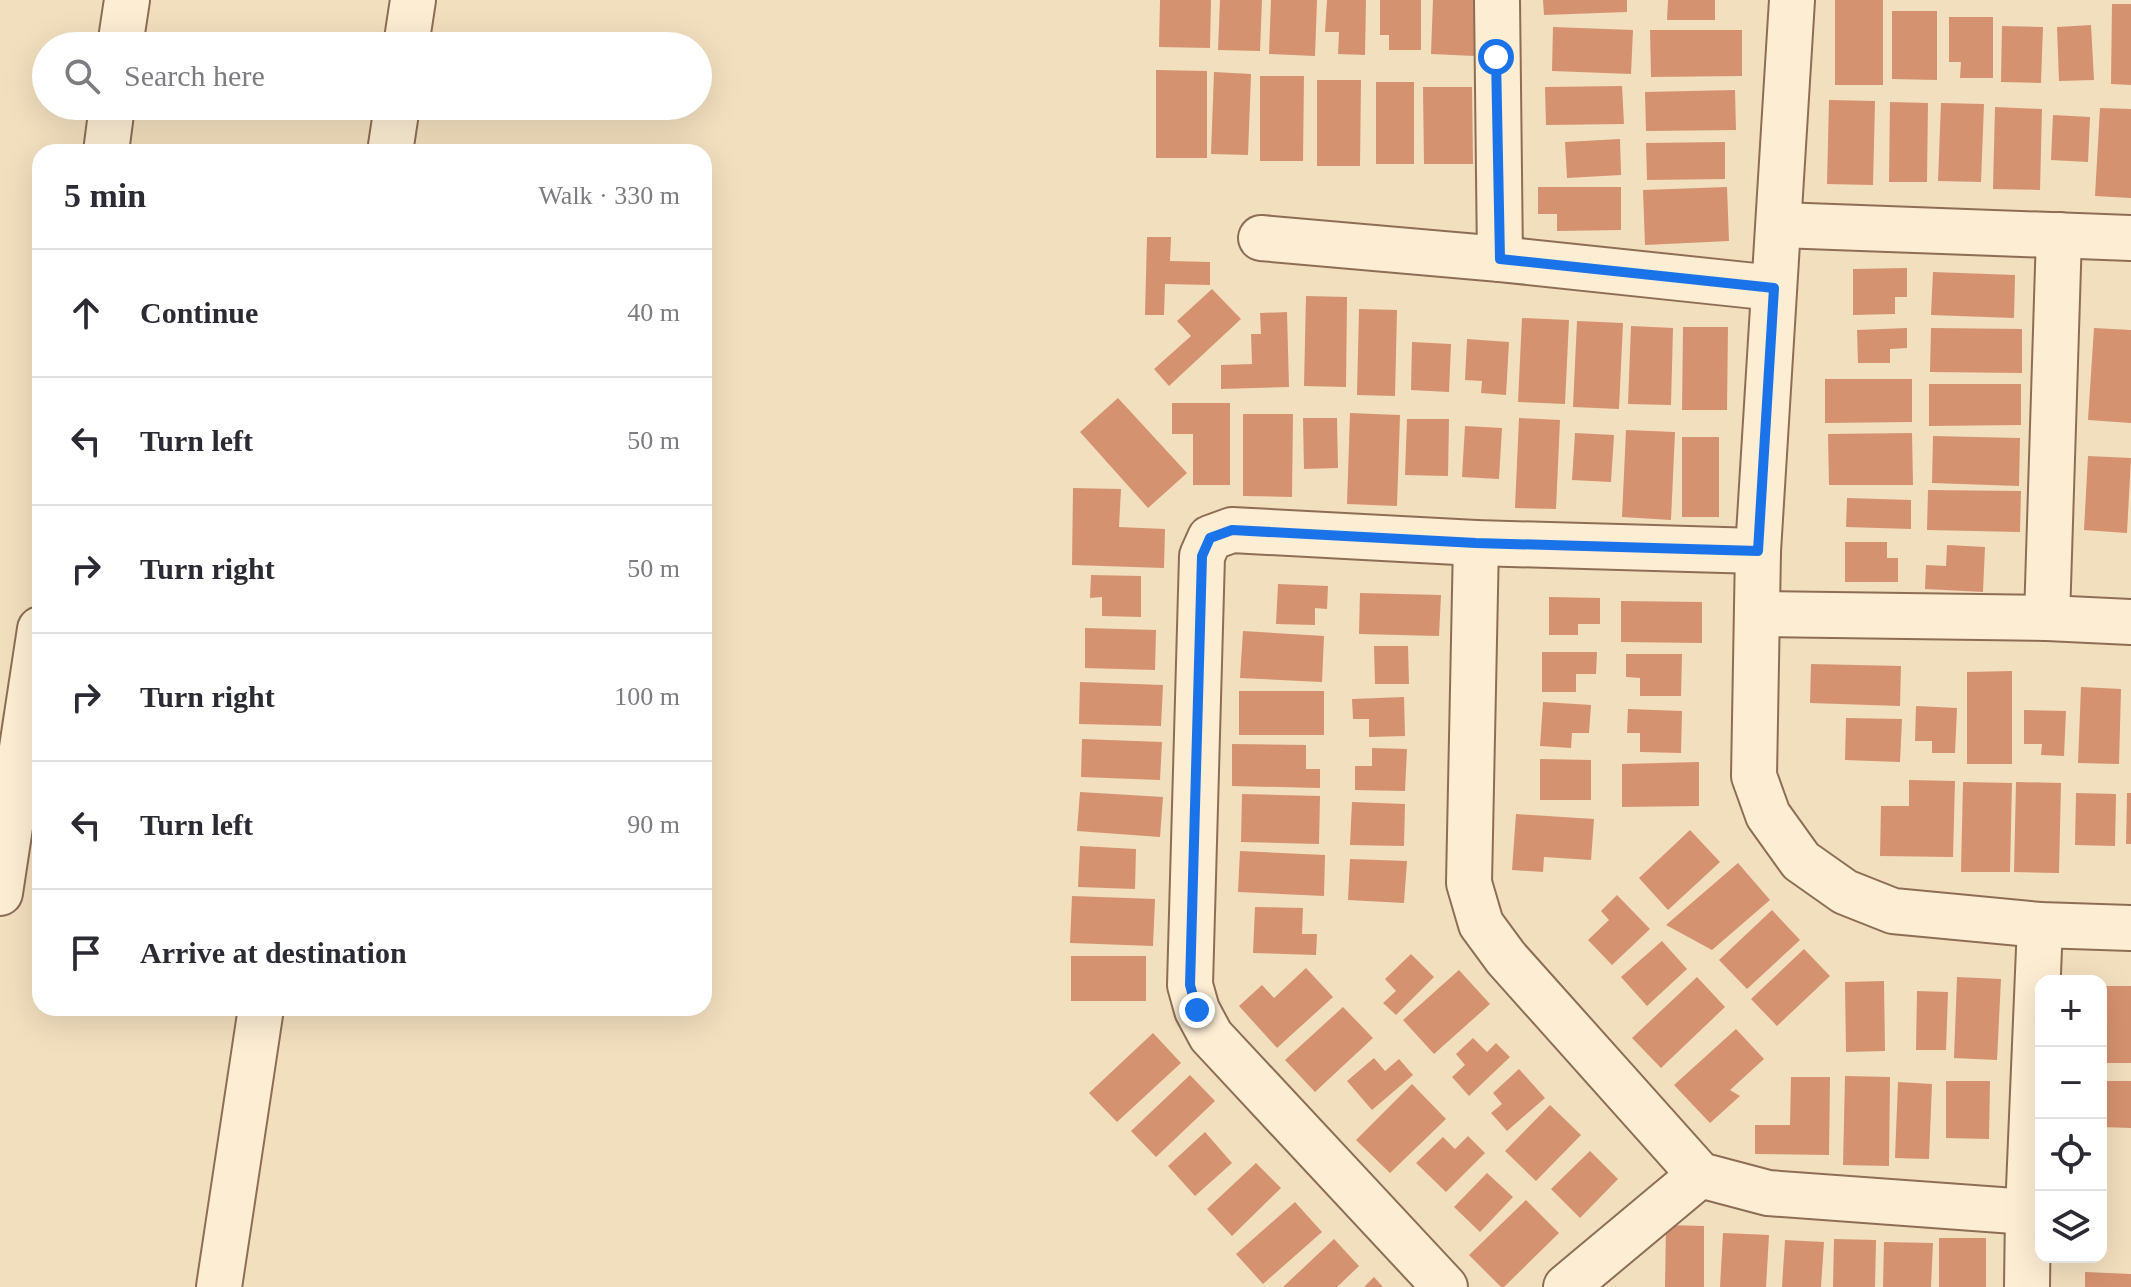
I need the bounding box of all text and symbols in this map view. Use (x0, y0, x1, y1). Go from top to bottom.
search box (32, 32, 712, 120)
route start (1478, 39, 1514, 75)
icon: search (60, 54, 104, 98)
text: Search here (124, 59, 265, 92)
text: 5 min (64, 177, 146, 214)
text: Walk · 330 m (538, 181, 680, 210)
icon: ahead (64, 291, 108, 335)
text: Continue (140, 296, 258, 329)
text: 40 m (627, 298, 680, 327)
icon: left (64, 419, 108, 463)
text: Turn left (140, 424, 253, 457)
text: 50 m (627, 426, 680, 455)
icon: right (64, 547, 108, 591)
text: Turn right (140, 552, 275, 585)
text: 50 m (627, 554, 680, 583)
icon: right (64, 675, 108, 719)
text: Turn right (140, 680, 275, 713)
text: 100 m (614, 682, 680, 711)
icon: left (64, 803, 108, 847)
text: Turn left (140, 808, 253, 841)
text: 90 m (627, 810, 680, 839)
icon: arrive (64, 931, 108, 975)
text: Arrive at destination (140, 936, 407, 969)
map controls (2035, 975, 2107, 1263)
button: + (2035, 975, 2107, 1047)
route end (1179, 992, 1215, 1028)
button: − (2035, 1047, 2107, 1119)
button: locate (2035, 1119, 2107, 1191)
button: layers (2035, 1191, 2107, 1263)

